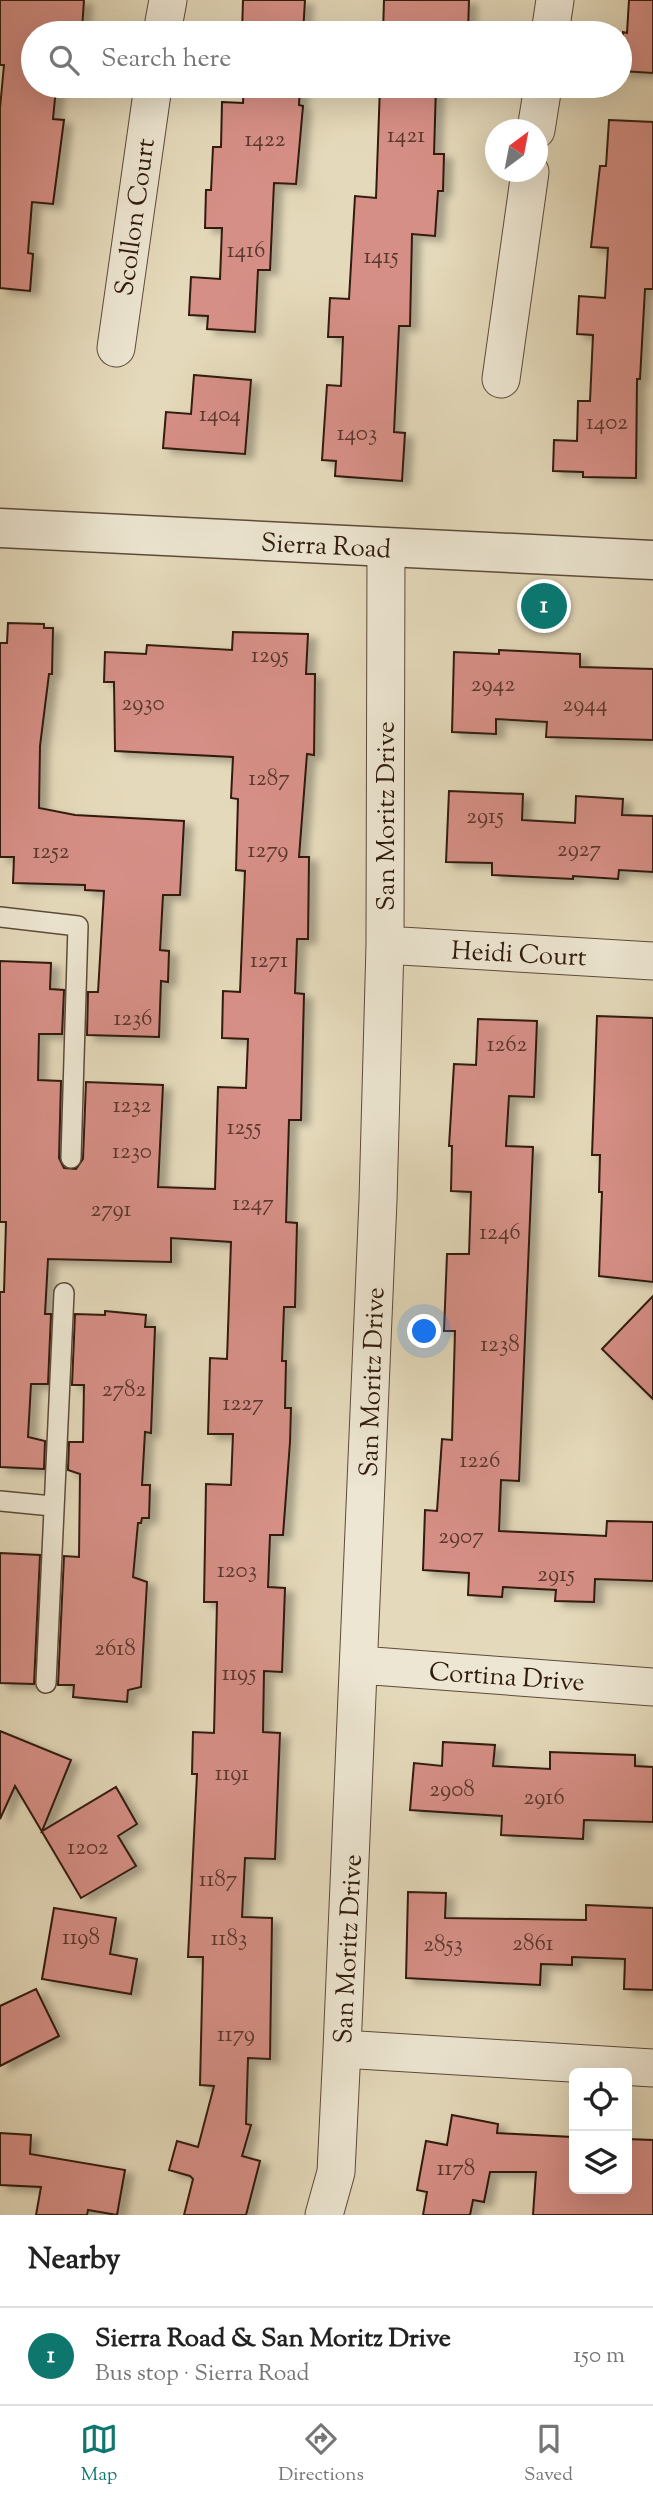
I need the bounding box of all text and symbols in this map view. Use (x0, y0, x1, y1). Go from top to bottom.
search box (21, 21, 632, 98)
icon: search (45, 41, 83, 79)
text: Search here (101, 41, 231, 78)
north arrow (485, 119, 548, 182)
house number: 1421 (387, 120, 425, 153)
house number: 1422 (245, 124, 286, 157)
street label: Scollon Court (107, 136, 166, 299)
house number: 1416 (227, 235, 265, 268)
house number: 1415 (363, 241, 399, 274)
house number: 1404 (199, 399, 241, 432)
house number: 1402 (586, 407, 628, 440)
house number: 1403 (337, 418, 377, 451)
street label: Sierra Road (260, 526, 392, 569)
pin: 1 (521, 580, 567, 632)
house number: 1295 (251, 640, 289, 673)
house number: 2942 (471, 669, 515, 702)
house number: 2930 (121, 688, 165, 721)
house number: 2944 (562, 689, 608, 722)
street label: San Moritz Drive (369, 721, 406, 911)
house number: 1287 (248, 763, 290, 796)
house number: 2915 (466, 801, 504, 834)
house number: 2927 (557, 834, 602, 867)
house number: 1279 (248, 835, 288, 868)
house number: 1252 (32, 836, 70, 869)
street label: Heidi Court (450, 933, 588, 978)
house number: 1271 (250, 945, 288, 978)
house number: 1236 (113, 1003, 153, 1036)
house number: 1262 (487, 1029, 528, 1062)
house number: 1232 (113, 1090, 152, 1123)
house number: 1255 (227, 1112, 261, 1145)
house number: 1230 (112, 1136, 152, 1169)
house number: 1247 (232, 1188, 274, 1221)
house number: 2791 (91, 1194, 132, 1227)
house number: 1246 (479, 1217, 521, 1250)
street label: San Moritz Drive (352, 1287, 395, 1478)
your location (407, 1314, 441, 1348)
house number: 1238 (480, 1329, 520, 1362)
house number: 2782 (102, 1374, 146, 1407)
house number: 1227 (223, 1388, 264, 1421)
house number: 1226 (460, 1445, 500, 1478)
house number: 2907 (438, 1521, 484, 1554)
house number: 1203 (217, 1555, 257, 1588)
house number: 2915 (537, 1559, 575, 1592)
house number: 2618 (94, 1633, 136, 1666)
street label: Cortina Drive (428, 1655, 586, 1702)
house number: 1195 (222, 1658, 256, 1691)
house number: 1191 (215, 1758, 249, 1791)
house number: 2908 (429, 1774, 475, 1807)
house number: 2916 (523, 1782, 565, 1815)
house number: 1202 (67, 1832, 109, 1865)
street label: San Moritz Drive (326, 1853, 373, 2045)
house number: 1187 (199, 1864, 238, 1897)
house number: 1198 (62, 1922, 100, 1955)
house number: 1183 (211, 1923, 247, 1956)
house number: 2861 (512, 1928, 554, 1961)
house number: 2853 (423, 1929, 463, 1962)
house number: 1179 (217, 2019, 255, 2052)
map controls (569, 2068, 632, 2194)
button: locate (569, 2068, 632, 2131)
button: layers (569, 2131, 632, 2194)
house number: 1178 (437, 2153, 475, 2186)
text: Nearby (28, 2239, 120, 2282)
text: Sierra Road & San Moritz Drive (95, 2321, 451, 2358)
text: 1 (47, 2340, 55, 2373)
text: 150 m (573, 2340, 625, 2373)
text: Bus stop · Sierra Road (95, 2358, 310, 2391)
tab: Map (80, 2420, 118, 2489)
tab: Directions (278, 2420, 364, 2489)
tab: Saved (524, 2420, 573, 2489)

